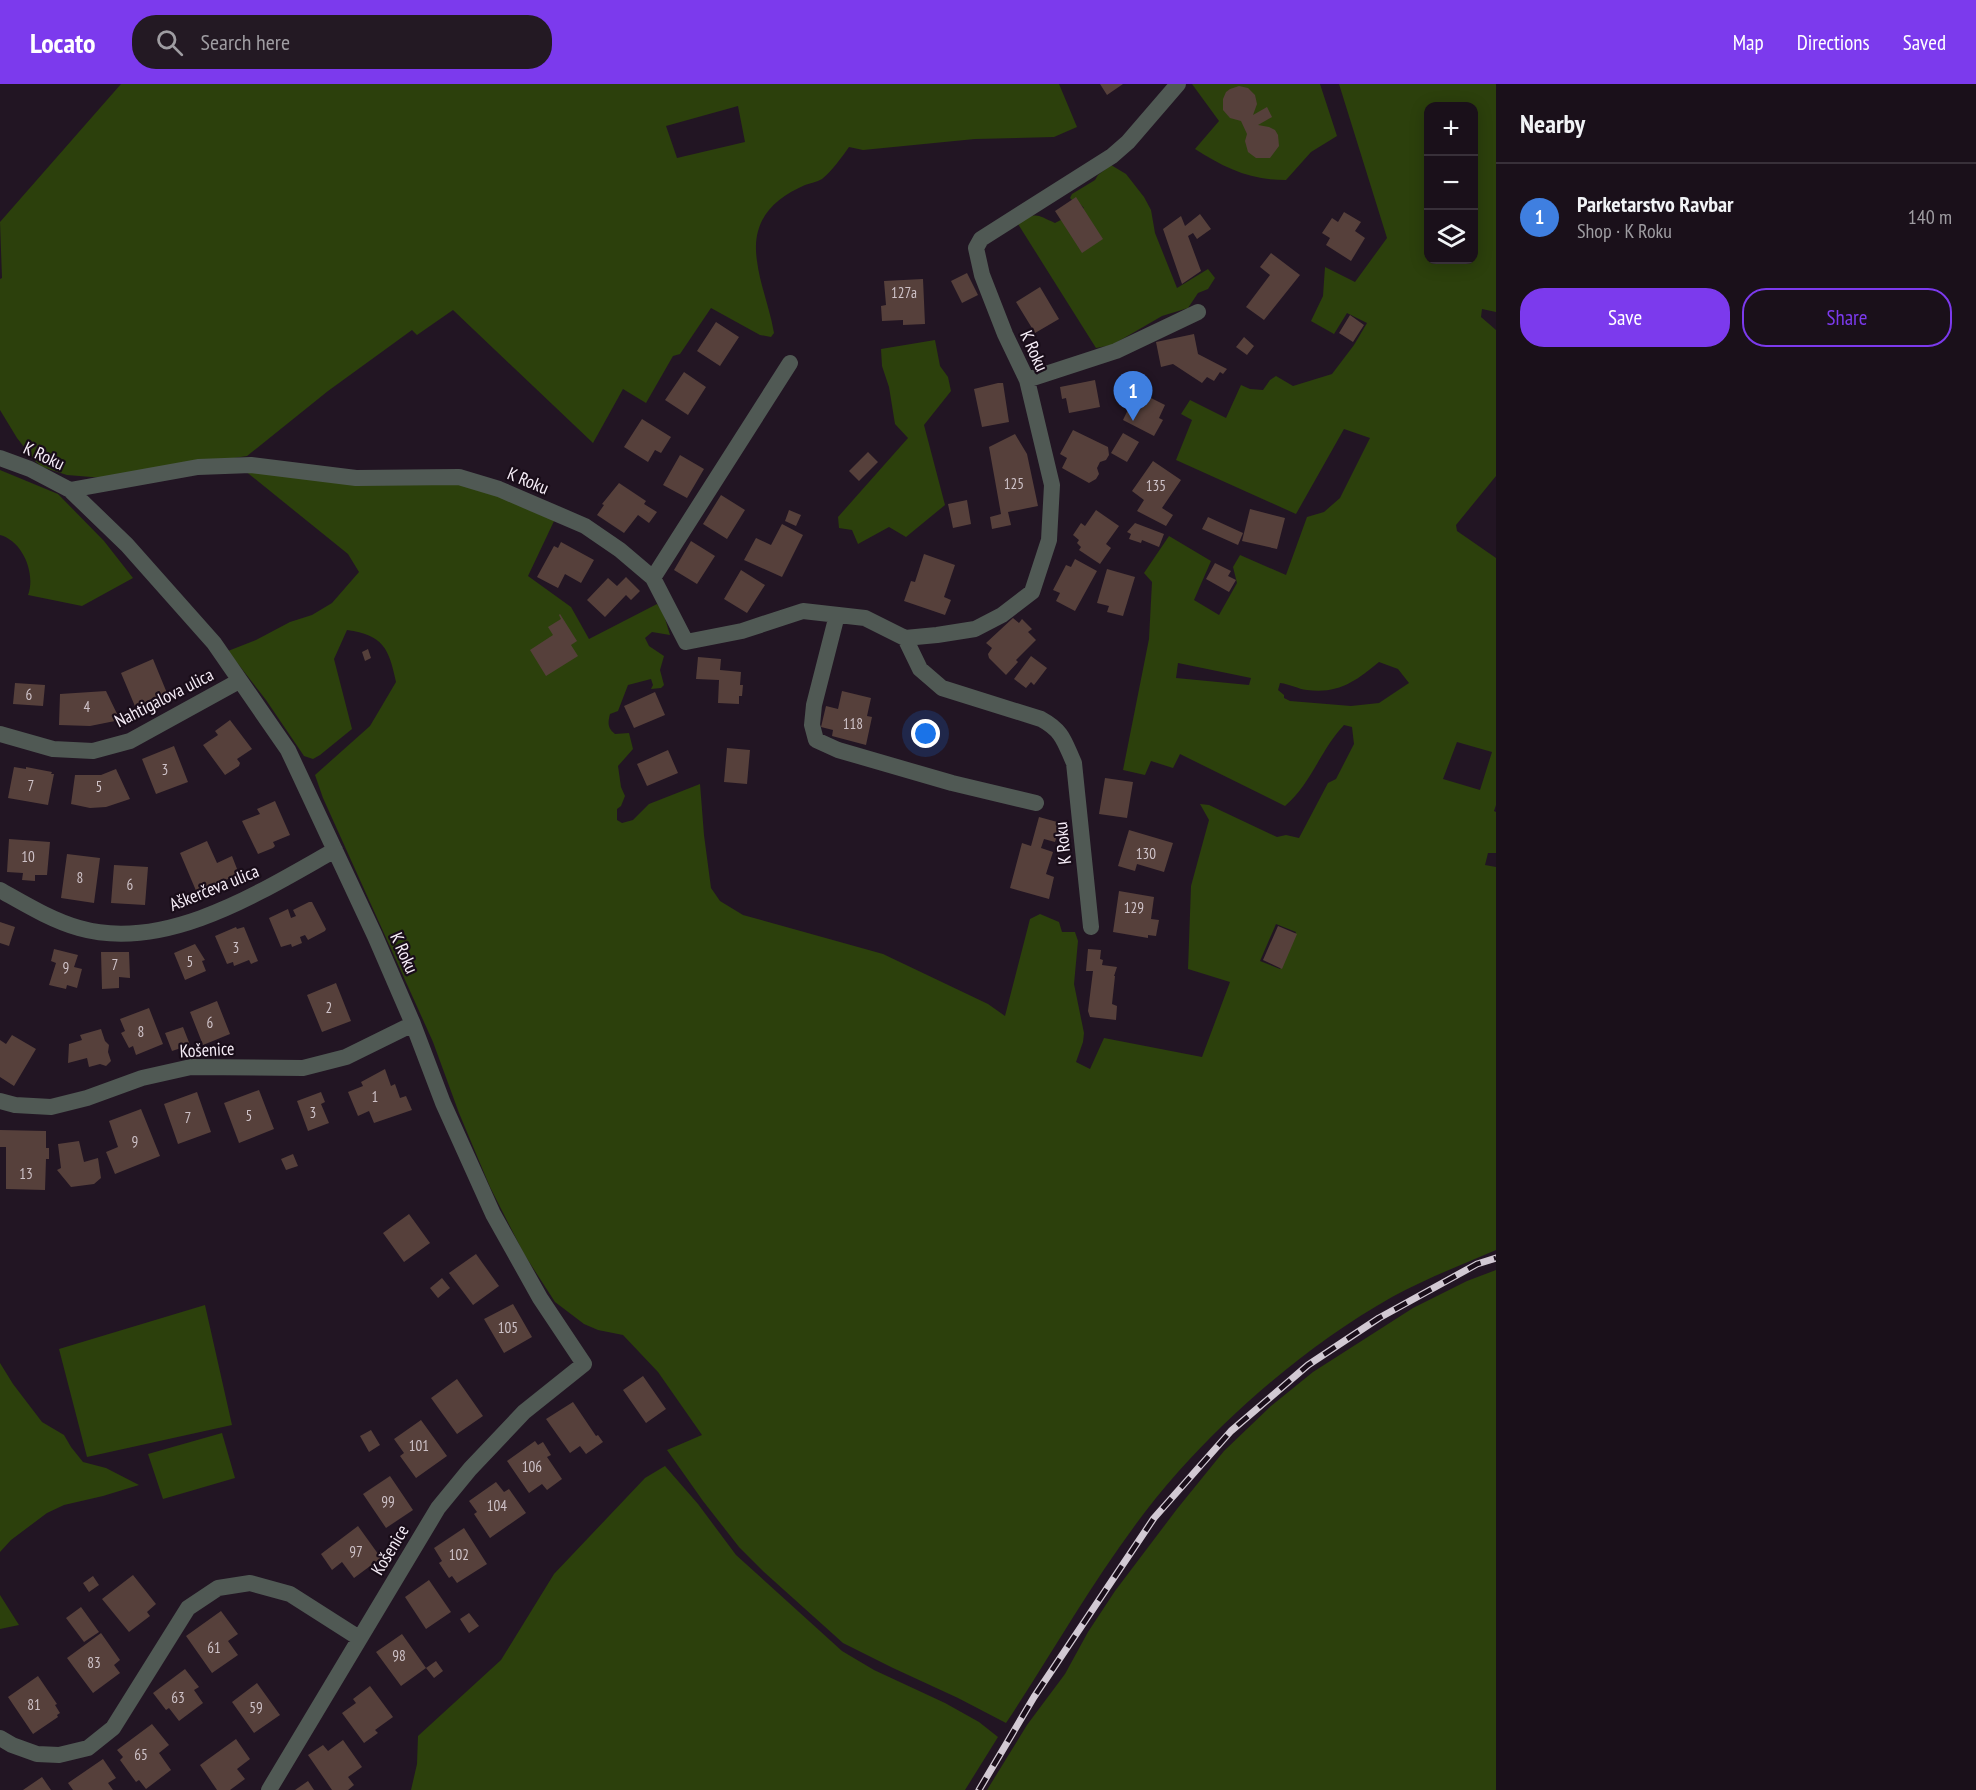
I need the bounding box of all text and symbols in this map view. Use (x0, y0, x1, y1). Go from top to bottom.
search box (132, 15, 552, 69)
text: Locato (30, 24, 96, 61)
icon: search (153, 26, 186, 59)
text: Search here (201, 28, 290, 56)
text: Map (1733, 29, 1764, 56)
text: Directions (1797, 29, 1870, 56)
text: Saved (1903, 29, 1946, 56)
map controls (1424, 102, 1478, 264)
button: + (1424, 102, 1478, 156)
text: Nearby (1520, 107, 1585, 140)
button: − (1424, 156, 1478, 210)
text: Parketarstvo Ravbar (1577, 190, 1734, 218)
text: 1 (1535, 204, 1544, 230)
text: 140 m (1908, 204, 1952, 230)
button: layers (1424, 210, 1478, 264)
text: Shop · K Roku (1577, 218, 1672, 244)
house number: 127a (891, 283, 917, 302)
button: Save (1520, 288, 1730, 347)
button: Share (1742, 288, 1952, 347)
street label: K Roku (1015, 327, 1054, 375)
pin: 1 (1114, 372, 1152, 421)
street label: K Roku (20, 436, 68, 475)
street label: K Roku (504, 462, 552, 499)
house number: 125 (1004, 474, 1024, 493)
house number: 135 (1146, 476, 1166, 495)
street label: Nahtigalova ulica (110, 663, 217, 732)
house number: 6 (26, 685, 33, 704)
house number: 4 (84, 697, 91, 716)
house number: 118 (843, 714, 863, 733)
your location (911, 719, 940, 748)
house number: 3 (162, 760, 168, 779)
house number: 7 (28, 776, 34, 795)
house number: 5 (96, 777, 102, 796)
street label: K Roku (1049, 821, 1076, 866)
house number: 130 (1136, 844, 1156, 863)
house number: 10 (21, 847, 35, 866)
street label: Aškerčeva ulica (166, 859, 262, 916)
house number: 8 (77, 868, 83, 887)
house number: 6 (127, 875, 134, 894)
house number: 129 (1124, 898, 1144, 917)
street label: K Roku (385, 929, 424, 977)
house number: 3 (233, 938, 239, 957)
house number: 5 (187, 952, 193, 971)
house number: 7 (112, 955, 118, 974)
house number: 9 (63, 958, 69, 977)
house number: 2 (326, 998, 332, 1017)
house number: 6 (207, 1013, 214, 1032)
house number: 8 (138, 1022, 144, 1041)
street label: Košenice (179, 1037, 235, 1062)
house number: 1 (372, 1087, 378, 1106)
house number: 3 (310, 1103, 316, 1122)
house number: 5 (246, 1106, 252, 1125)
house number: 7 (185, 1108, 191, 1127)
house number: 9 (132, 1132, 138, 1151)
house number: 13 (19, 1164, 33, 1183)
house number: 105 (498, 1318, 518, 1337)
house number: 101 (409, 1436, 429, 1455)
house number: 106 (522, 1457, 542, 1476)
house number: 99 (381, 1492, 395, 1511)
house number: 104 (487, 1496, 507, 1515)
street label: Košenice (366, 1520, 414, 1579)
house number: 97 (349, 1542, 363, 1561)
house number: 102 (449, 1545, 469, 1564)
house number: 61 (207, 1638, 221, 1657)
house number: 98 (392, 1646, 406, 1665)
house number: 83 (87, 1653, 101, 1672)
house number: 63 (171, 1688, 185, 1707)
house number: 81 (27, 1695, 41, 1714)
house number: 59 (249, 1698, 263, 1717)
house number: 65 (134, 1745, 148, 1764)

